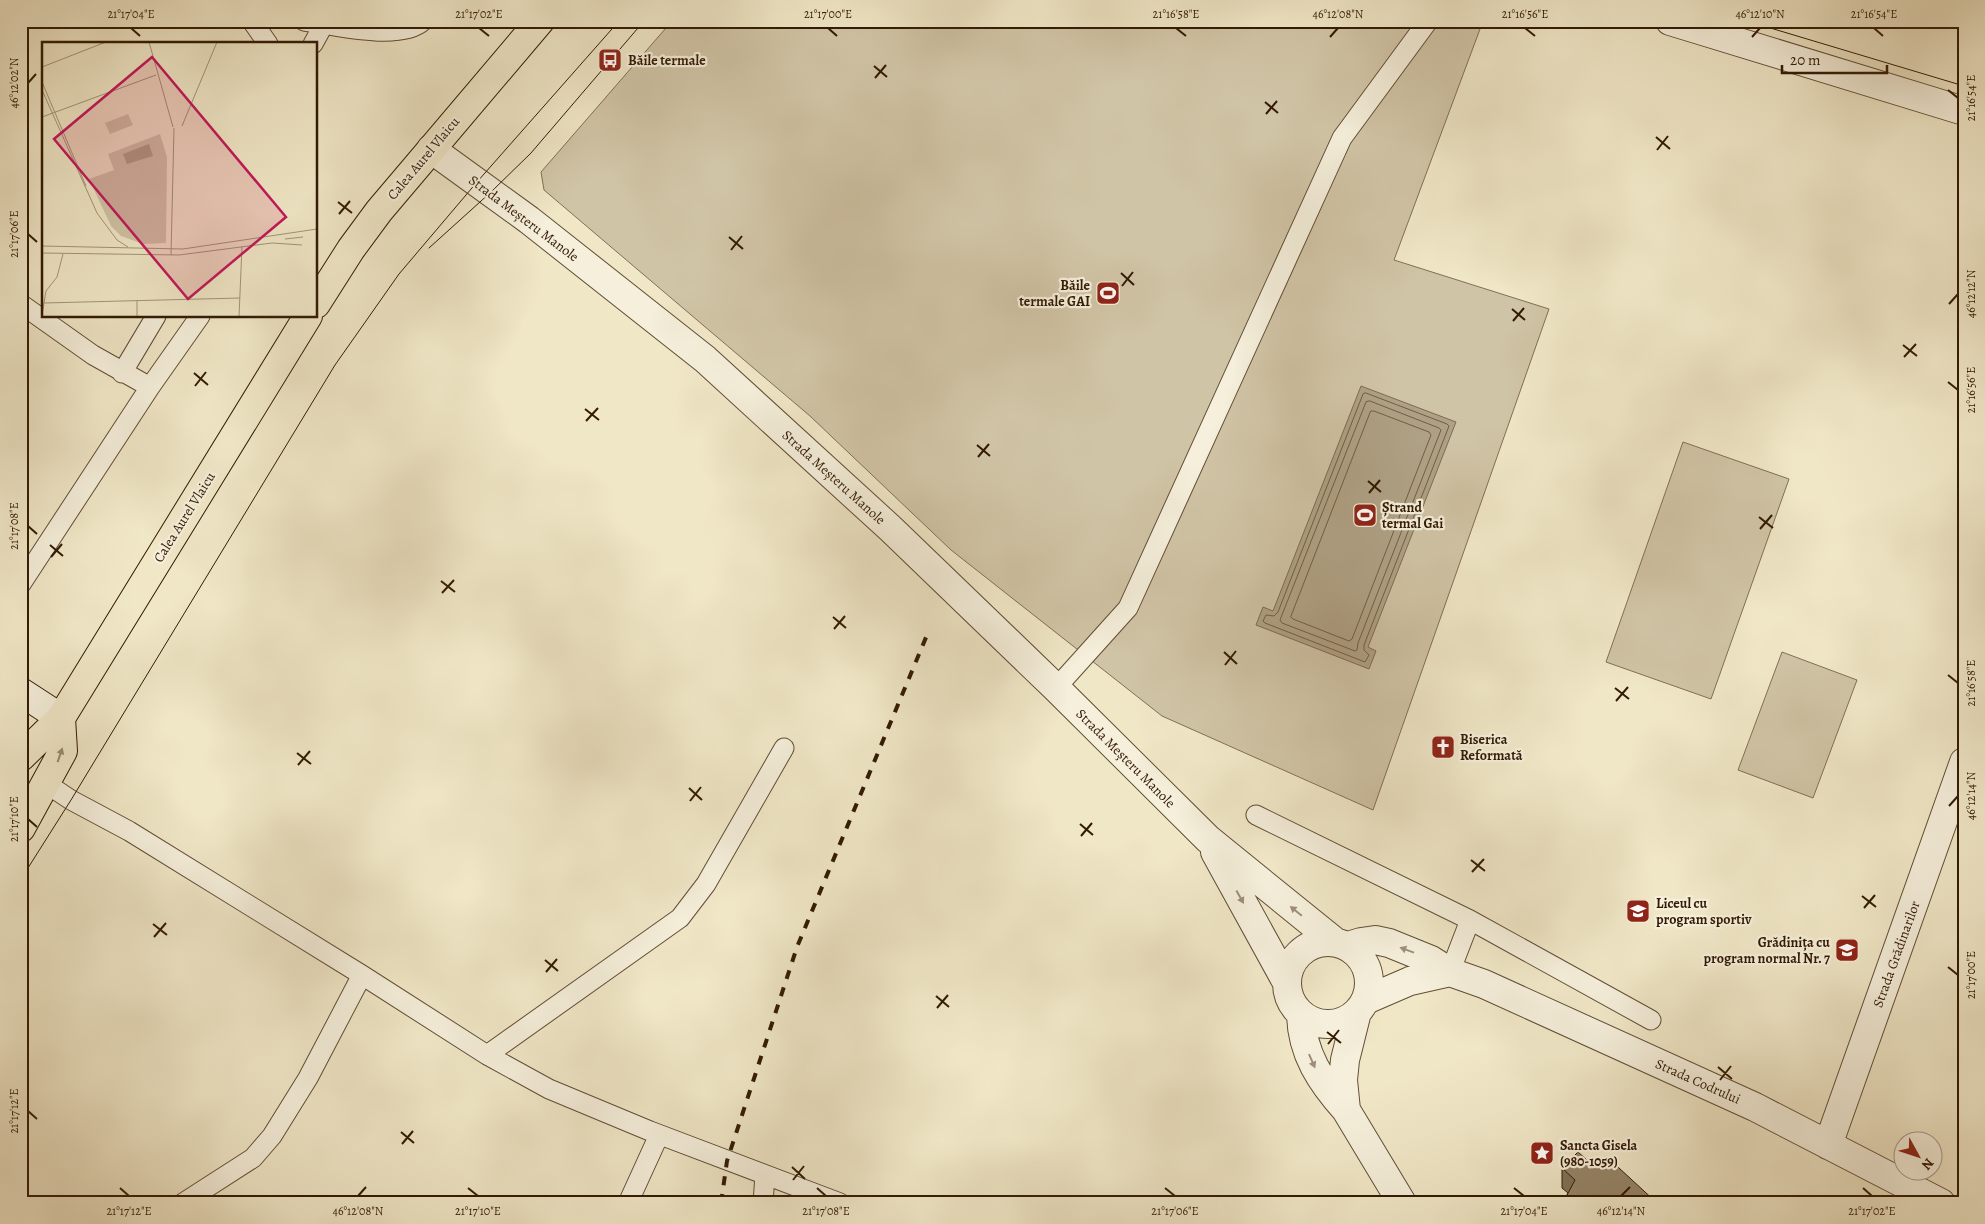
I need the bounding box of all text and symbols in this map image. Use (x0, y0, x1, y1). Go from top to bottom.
text: 21°17'04"E (107, 6, 155, 22)
text: 21°17'02"E (455, 6, 503, 22)
text: 21°17'00"E (804, 6, 852, 22)
text: 21°16'58"E (1153, 6, 1199, 22)
text: 46°12'08"N (1313, 6, 1364, 22)
text: 21°16'56"E (1502, 6, 1548, 22)
text: 46°12'10"N (1735, 6, 1785, 22)
text: 21°16'54"E (1851, 6, 1897, 22)
inset map (42, 42, 318, 318)
scale bar (1782, 42, 1888, 74)
bus stop icon: Băile termale (597, 47, 623, 73)
text: 20 m (1790, 50, 1821, 70)
place label: Băile termale (628, 51, 706, 70)
text: 46°12'02"N (6, 57, 22, 108)
text: 21°16'54"E (1963, 75, 1979, 121)
street label: Calea Aurel Vlaicu (383, 112, 464, 204)
street label: Strada Meșteru Manole (465, 171, 583, 266)
text: 21°17'06"E (6, 210, 22, 258)
text: 46°12'12"N (1963, 269, 1979, 318)
place label: Băile termale GAI (1019, 276, 1091, 311)
sports icon: Băile termale GAI (1095, 280, 1121, 306)
text: 21°16'56"E (1963, 367, 1979, 413)
street label: Strada Meșteru Manole (778, 426, 890, 529)
street label: Calea Aurel Vlaicu (149, 468, 220, 566)
place label: Ștrand termal Gai (1382, 498, 1443, 533)
text: 21°17'08"E (6, 502, 22, 550)
sports icon: Ștrand termal Gai (1352, 502, 1378, 528)
text: 21°16'58"E (1963, 660, 1979, 706)
street label: Strada Meșteru Manole (1072, 705, 1179, 812)
place label: Biserica Reformată (1460, 730, 1523, 765)
church icon: Biserica Reformată (1430, 734, 1456, 760)
one-way arrow (57, 747, 65, 762)
text: 46°12'14"N (1963, 771, 1979, 820)
text: 21°17'10"E (6, 796, 22, 842)
one-way arrow (1236, 891, 1245, 904)
place label: Liceul cu program sportiv (1656, 894, 1752, 929)
school or university icon: Liceul cu program sportiv (1625, 898, 1651, 924)
street label: Strada Grădinarilor (1868, 898, 1925, 1010)
one-way arrow (1290, 905, 1303, 916)
place label: Grădinița cu program normal Nr. 7 (1704, 933, 1830, 968)
school or university icon: Grădinița cu program normal Nr. 7 (1834, 937, 1860, 963)
one-way arrow (1399, 946, 1414, 954)
text: 21°17'00"E (1963, 951, 1979, 999)
one-way arrow (1309, 1054, 1317, 1068)
street label: Strada Codrului (1652, 1054, 1743, 1109)
text: 21°17'12"E (6, 1088, 22, 1134)
north arrow (1892, 1132, 1942, 1182)
place label: Sancta Gisela (980-1059) (1560, 1136, 1638, 1171)
place icon: Sancta Gisela (980-1059) (1529, 1140, 1555, 1166)
text: N (1917, 1154, 1938, 1174)
text: 21°17'12"E (106, 1203, 152, 1219)
text: 46°12'08"N (333, 1203, 384, 1219)
text: 21°17'10"E (455, 1203, 501, 1219)
text: 21°17'08"E (802, 1203, 850, 1219)
text: 21°17'06"E (1151, 1203, 1199, 1219)
text: 21°17'04"E (1500, 1203, 1548, 1219)
text: 46°12'14"N (1597, 1203, 1646, 1219)
text: 21°17'02"E (1848, 1203, 1896, 1219)

